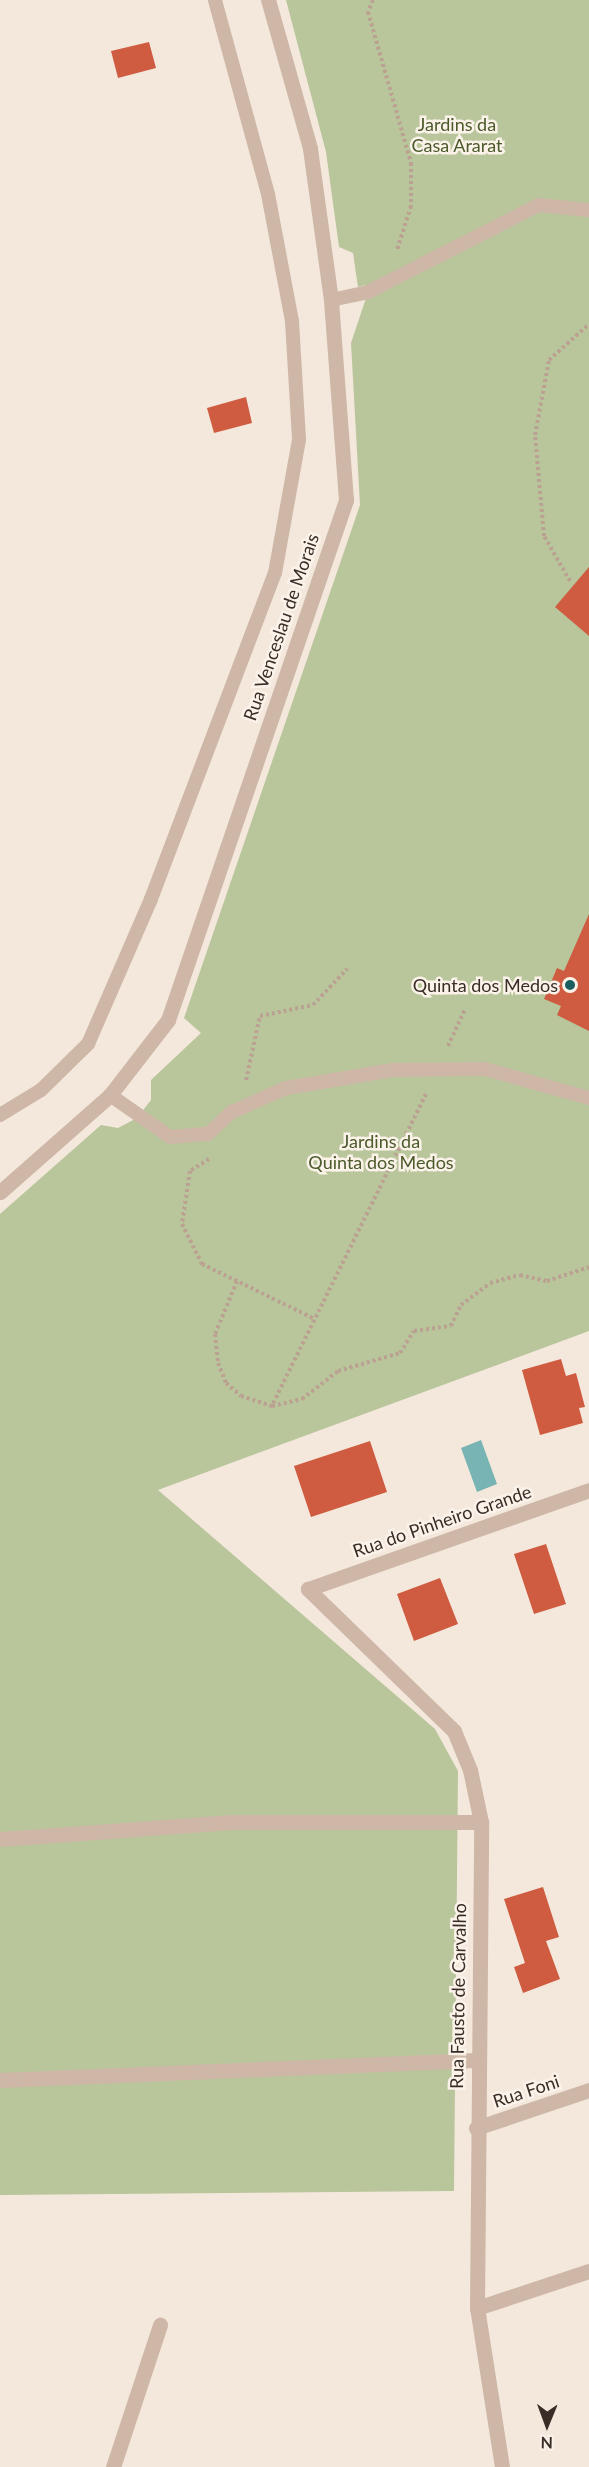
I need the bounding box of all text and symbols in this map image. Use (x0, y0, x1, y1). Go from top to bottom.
park label: Jardins da Casa Ararat (411, 114, 503, 156)
street label: Rua Venceslau de Morais (239, 530, 323, 724)
place label: Quinta dos Medos (413, 974, 558, 996)
marker: Quinta dos Medos (563, 978, 577, 992)
park label: Jardins da Quinta dos Medos (308, 1131, 454, 1174)
street label: Rua do Pinheiro Grande (350, 1480, 534, 1562)
street label: Rua Fausto de Carvalho (446, 1903, 470, 2089)
street label: Rua Foni (490, 2070, 562, 2112)
north arrow (517, 2395, 577, 2455)
text: N (540, 2434, 553, 2453)

